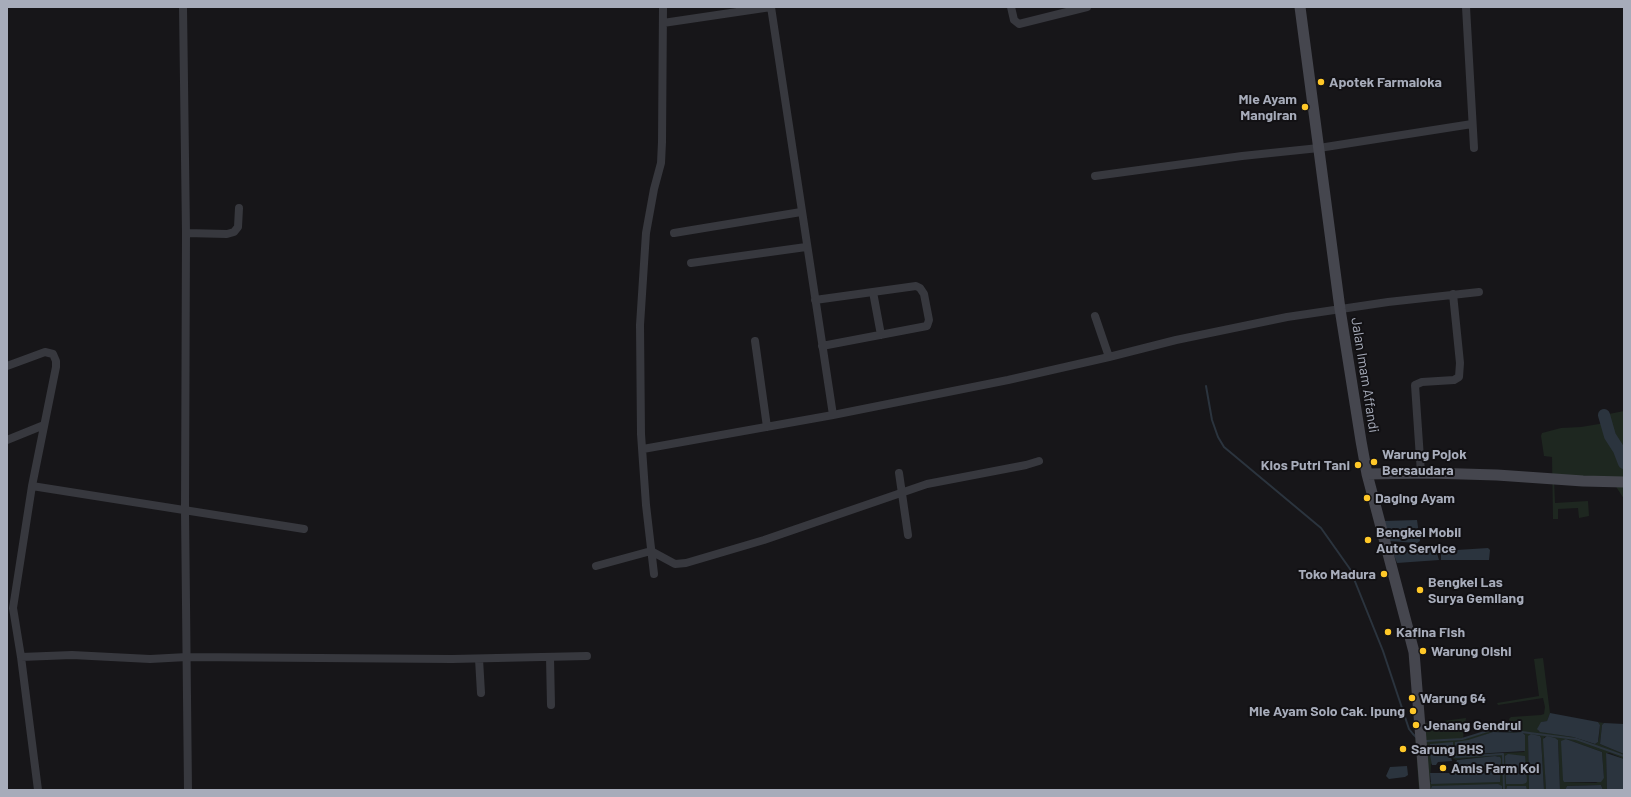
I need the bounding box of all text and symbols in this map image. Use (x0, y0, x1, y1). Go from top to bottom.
place label: Apotek Farmaloka (1329, 74, 1442, 90)
marker: Apotek Farmaloka (1316, 77, 1326, 87)
place label: Mie Ayam Mangiran (1239, 91, 1297, 124)
marker: Mie Ayam Mangiran (1300, 102, 1310, 112)
street label: Jalan Imam Affandi (1348, 316, 1382, 434)
place label: Warung Pojok Bersaudara (1382, 446, 1467, 478)
place label: Kios Putri Tani (1261, 457, 1350, 473)
marker: Warung Pojok Bersaudara (1369, 457, 1379, 467)
marker: Kios Putri Tani (1353, 460, 1363, 470)
place label: Daging Ayam (1375, 490, 1455, 506)
marker: Daging Ayam (1362, 493, 1372, 503)
place label: Bengkel Mobil Auto Service (1376, 524, 1461, 556)
marker: Bengkel Mobil Auto Service (1363, 535, 1373, 545)
place label: Toko Madura (1298, 566, 1376, 582)
marker: Toko Madura (1379, 569, 1389, 579)
place label: Bengkel Las Surya Gemilang (1428, 574, 1524, 606)
marker: Bengkel Las Surya Gemilang (1415, 585, 1425, 595)
place label: Kafina Fish (1396, 624, 1465, 640)
marker: Kafina Fish (1383, 627, 1393, 637)
place label: Warung Oishi (1431, 643, 1512, 659)
marker: Warung Oishi (1418, 646, 1428, 656)
place label: Warung 64 (1420, 690, 1486, 706)
marker: Warung 64 (1407, 693, 1417, 703)
place label: Mie Ayam Solo Cak. Ipung (1249, 703, 1405, 719)
marker: Mie Ayam Solo Cak. Ipung (1408, 706, 1418, 716)
place label: Jenang Gendrul (1424, 717, 1521, 733)
marker: Jenang Gendrul (1411, 720, 1421, 730)
place label: Sarung BHS (1411, 741, 1484, 757)
marker: Sarung BHS (1398, 744, 1408, 754)
place label: Amis Farm Koi (1451, 760, 1540, 776)
marker: Amis Farm Koi (1438, 763, 1448, 773)

